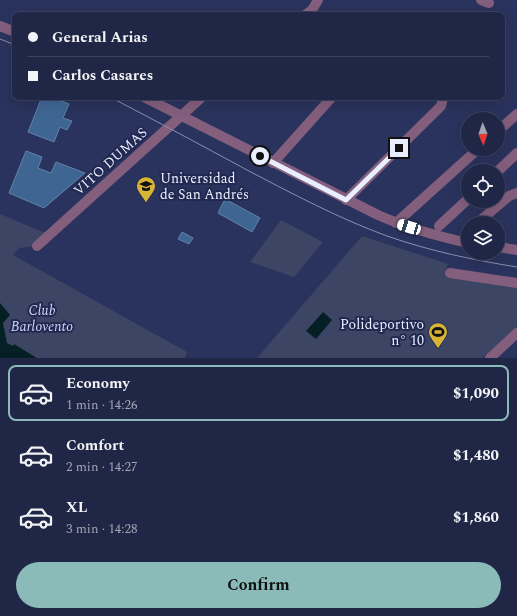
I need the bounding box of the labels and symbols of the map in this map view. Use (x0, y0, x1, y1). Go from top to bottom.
north arrow (461, 112, 505, 156)
street label: VITO DUMAS (69, 122, 152, 200)
route end (390, 139, 408, 157)
route start (251, 147, 269, 165)
place label: Universidad de San Andrés (160, 168, 249, 205)
school or university icon: Universidad de San Andrés (135, 175, 157, 203)
car (396, 218, 422, 236)
park label: Club Barlovento (11, 300, 73, 337)
place label: Polideportivo n° 10 (340, 314, 424, 351)
sports icon: Polideportivo n° 10 (427, 321, 449, 349)

